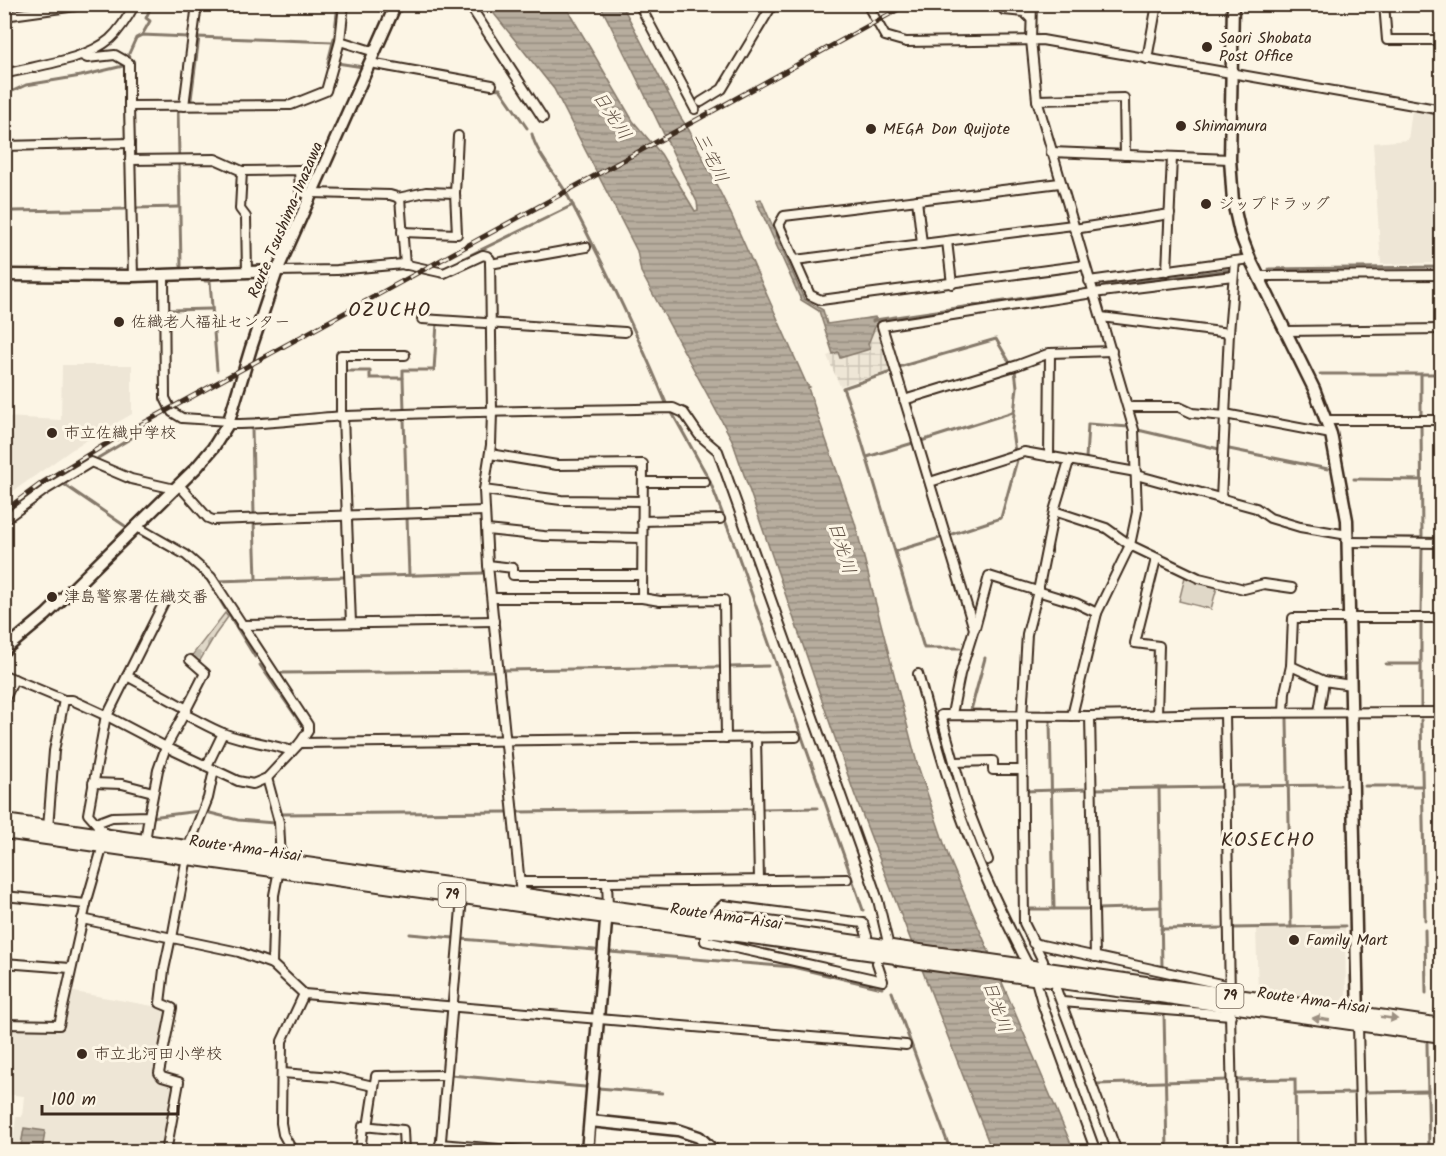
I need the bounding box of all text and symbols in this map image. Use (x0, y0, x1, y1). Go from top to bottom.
place label: Saori Shobata Post Office (1219, 26, 1312, 69)
marker: Saori Shobata Post Office (1200, 40, 1214, 54)
water label: 日光川 (584, 85, 638, 147)
place label: Shimamura (1193, 114, 1267, 139)
place label: MEGA Don Quijote (883, 117, 1010, 142)
marker: Shimamura (1174, 119, 1188, 133)
marker: MEGA Don Quijote (864, 122, 878, 136)
water label: 三宅川 (685, 127, 735, 189)
street label: Route Tsushima-Inazawa (242, 138, 330, 302)
place label: ジップドラッグ (1218, 192, 1330, 217)
marker: ジップドラッグ (1199, 197, 1213, 211)
district label: OZUCHO (348, 295, 432, 327)
place label: 佐織老人福祉センター (131, 310, 290, 335)
marker: 佐織老人福祉センター (112, 315, 126, 329)
place label: 市立佐織中学校 (64, 421, 176, 446)
marker: 市立佐織中学校 (45, 426, 59, 440)
water label: 日光川 (819, 518, 863, 578)
place label: 津島警察署佐織交番 (64, 585, 208, 610)
marker: 津島警察署佐織交番 (45, 590, 59, 604)
district label: KOSECHO (1221, 825, 1315, 857)
street label: Route Ama-Aisai (187, 829, 304, 869)
road number: 79 (438, 883, 466, 907)
street label: Route Ama-Aisai (668, 897, 785, 937)
place label: Family Mart (1306, 928, 1389, 953)
marker: Family Mart (1287, 933, 1301, 947)
water label: 日光川 (973, 977, 1019, 1037)
street label: Route Ama-Aisai (1255, 981, 1372, 1021)
road number: 79 (1216, 984, 1244, 1008)
one-way arrow (1380, 1013, 1399, 1022)
one-way arrow (1312, 1015, 1331, 1024)
place label: 市立北河田小学校 (94, 1042, 222, 1067)
marker: 市立北河田小学校 (75, 1047, 89, 1061)
scale bar (42, 1078, 178, 1116)
text: 100 m (51, 1086, 96, 1115)

